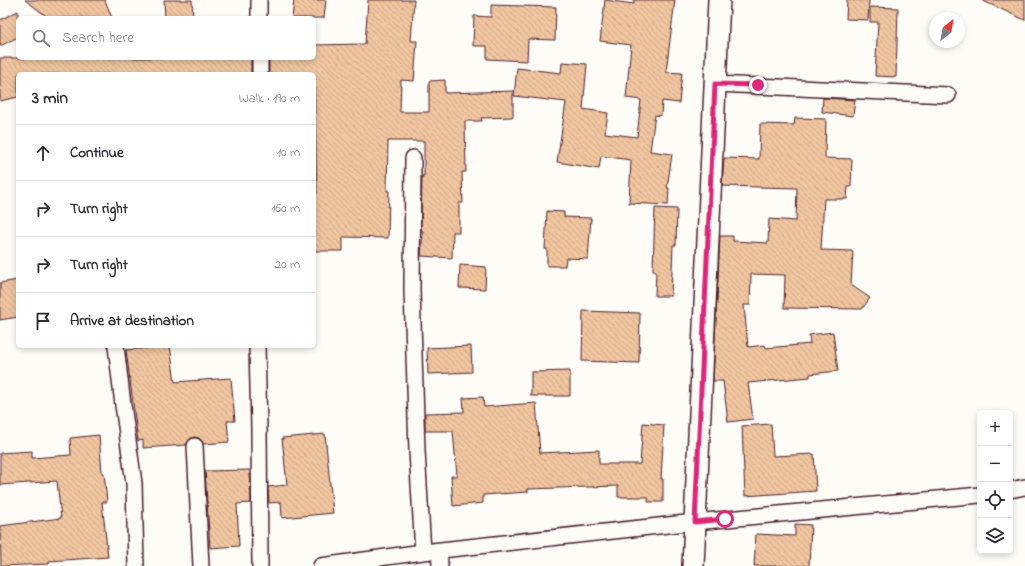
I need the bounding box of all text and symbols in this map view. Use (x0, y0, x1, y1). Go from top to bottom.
north arrow (929, 12, 965, 48)
search box (16, 16, 316, 60)
icon: search (30, 27, 52, 49)
text: Search here (62, 27, 134, 49)
route end (749, 76, 767, 94)
text: 3 min (32, 86, 68, 111)
text: Walk · 190 m (239, 89, 300, 108)
icon: ahead (32, 142, 54, 164)
text: Continue (70, 142, 124, 164)
text: 10 m (277, 143, 300, 162)
icon: right (32, 198, 54, 220)
text: Turn right (70, 198, 128, 220)
text: 160 m (271, 199, 300, 218)
icon: right (32, 254, 54, 276)
text: Turn right (70, 254, 128, 276)
text: 20 m (275, 255, 300, 274)
icon: arrive (32, 310, 54, 332)
text: Arrive at destination (70, 310, 194, 332)
map controls (977, 410, 1013, 554)
button: + (977, 410, 1013, 446)
button: − (977, 446, 1013, 482)
button: locate (977, 482, 1013, 518)
route start (716, 510, 734, 528)
button: layers (977, 518, 1013, 554)

